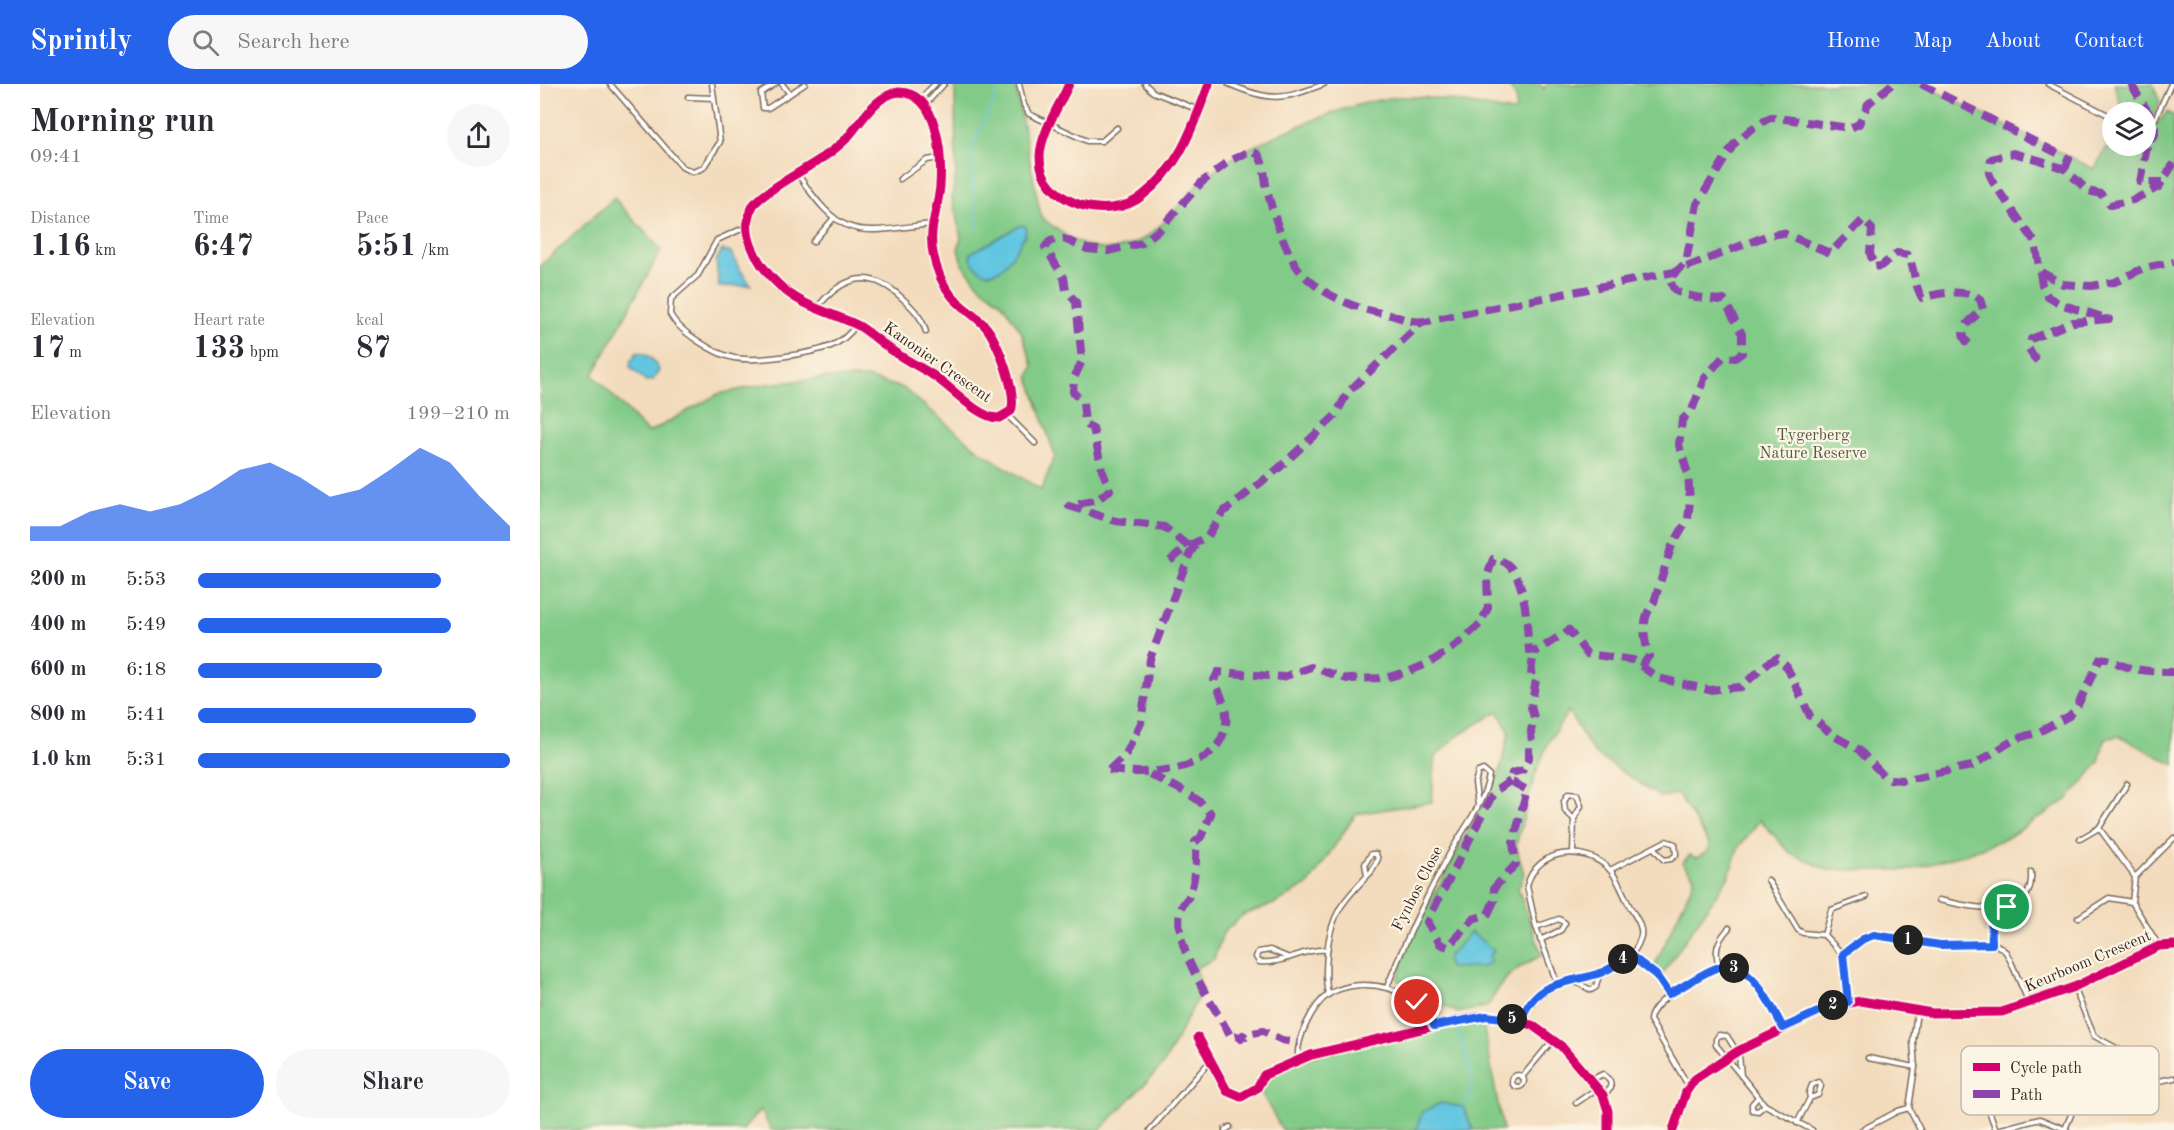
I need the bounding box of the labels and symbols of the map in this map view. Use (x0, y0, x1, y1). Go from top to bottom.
street label: Kanonier Crescent (880, 320, 994, 407)
park label: Tygerberg Nature Reserve (1759, 428, 1867, 462)
street label: Fynbos Close (1390, 844, 1446, 934)
pin (1981, 881, 2032, 932)
pin: 1 (1893, 925, 1923, 955)
street label: Keurboom Crescent (2022, 928, 2154, 996)
pin: 4 (1608, 944, 1638, 974)
pin: 3 (1719, 953, 1749, 983)
pin (1391, 976, 1442, 1027)
pin: 2 (1818, 990, 1848, 1020)
pin: 5 (1497, 1004, 1527, 1034)
legend (1961, 1046, 2159, 1115)
text: Cycle path (2010, 1061, 2082, 1077)
text: Path (2010, 1088, 2043, 1104)

